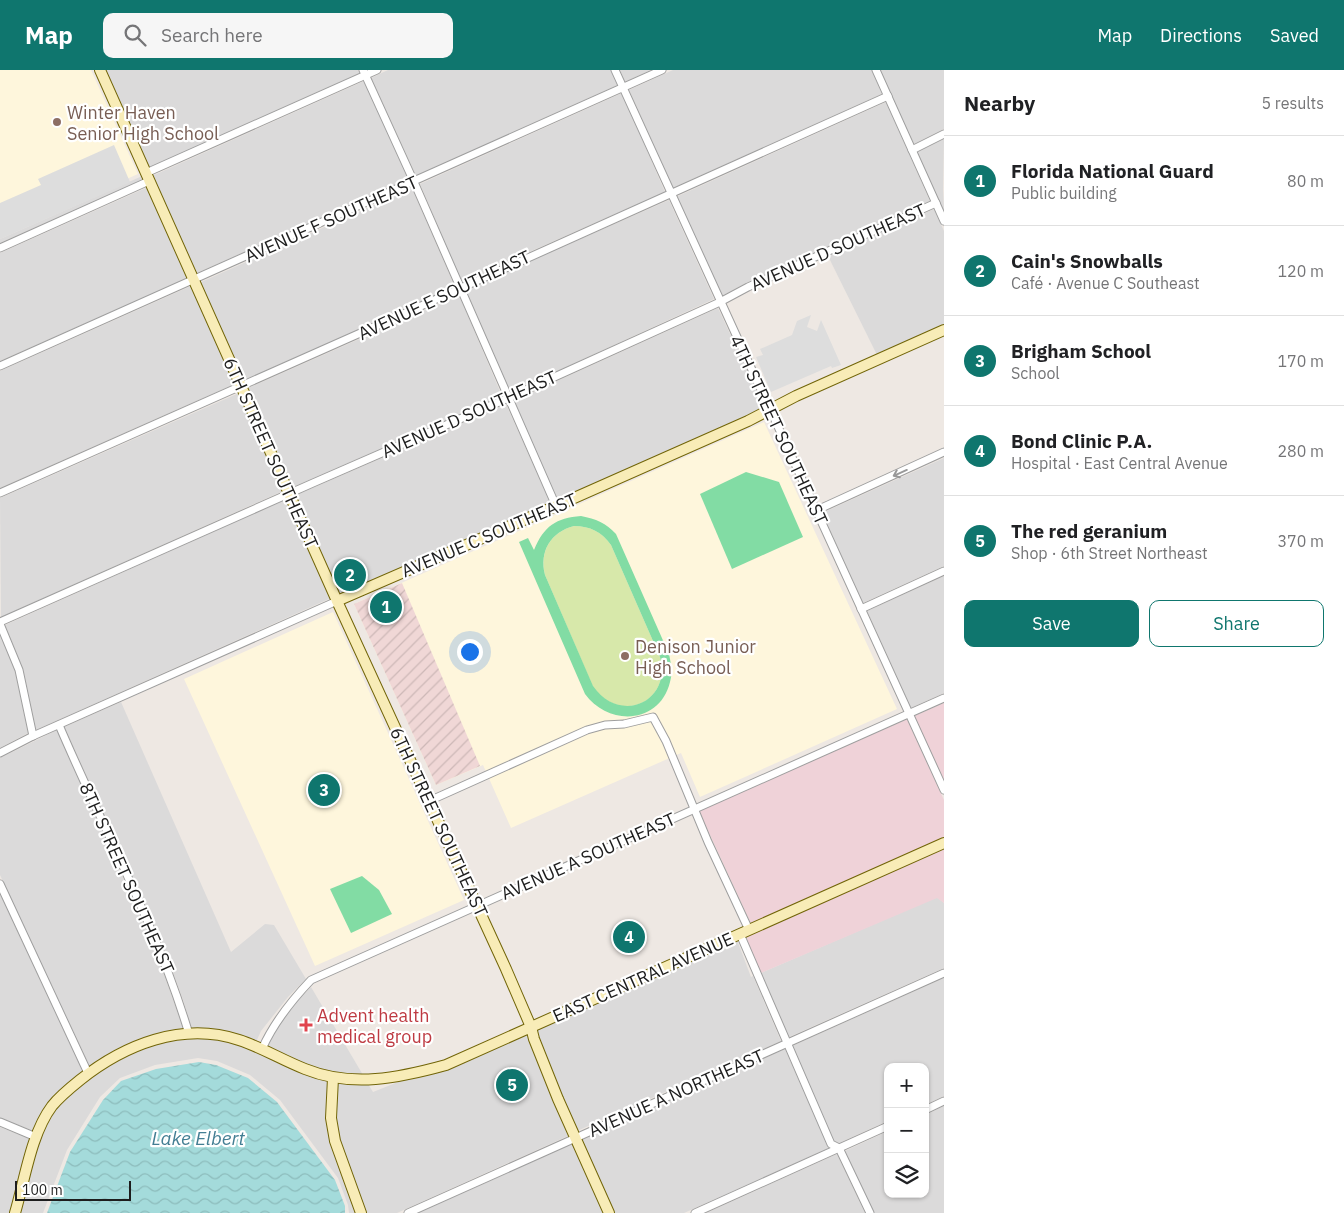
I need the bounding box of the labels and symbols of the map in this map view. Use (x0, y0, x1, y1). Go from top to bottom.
place label: Winter Haven Senior High School (67, 101, 219, 145)
marker: Winter Haven Senior High School (51, 116, 63, 128)
street label: AVENUE F SOUTHEAST (241, 170, 421, 268)
street label: AVENUE D SOUTHEAST (747, 198, 929, 296)
street label: AVENUE E SOUTHEAST (354, 245, 534, 345)
street label: 4TH STREET SOUTHEAST (725, 332, 833, 528)
street label: 6TH STREET SOUTHEAST (218, 354, 324, 552)
street label: AVENUE D SOUTHEAST (378, 365, 560, 463)
one-way arrow (893, 468, 908, 478)
street label: AVENUE C SOUTHEAST (398, 488, 580, 582)
pin: 2 (334, 556, 366, 594)
pin: 1 (370, 588, 402, 626)
place label: Denison Junior High School (635, 635, 756, 679)
your location (457, 639, 483, 665)
marker: Denison Junior High School (619, 650, 631, 662)
street label: 6TH STREET SOUTHEAST (385, 724, 493, 920)
pin: 3 (308, 771, 340, 809)
street label: 8TH STREET SOUTHEAST (74, 779, 180, 977)
street label: AVENUE A SOUTHEAST (497, 807, 679, 905)
pin: 4 (613, 918, 645, 956)
street label: EAST CENTRAL AVENUE (549, 927, 737, 1027)
place label: Advent health medical group (317, 1004, 432, 1048)
marker: Advent health medical group (299, 1018, 313, 1032)
street label: AVENUE A NORTHEAST (585, 1044, 767, 1142)
pin: 5 (496, 1066, 528, 1104)
water label: Lake Elbert (151, 1126, 245, 1150)
scale bar (15, 1178, 131, 1201)

